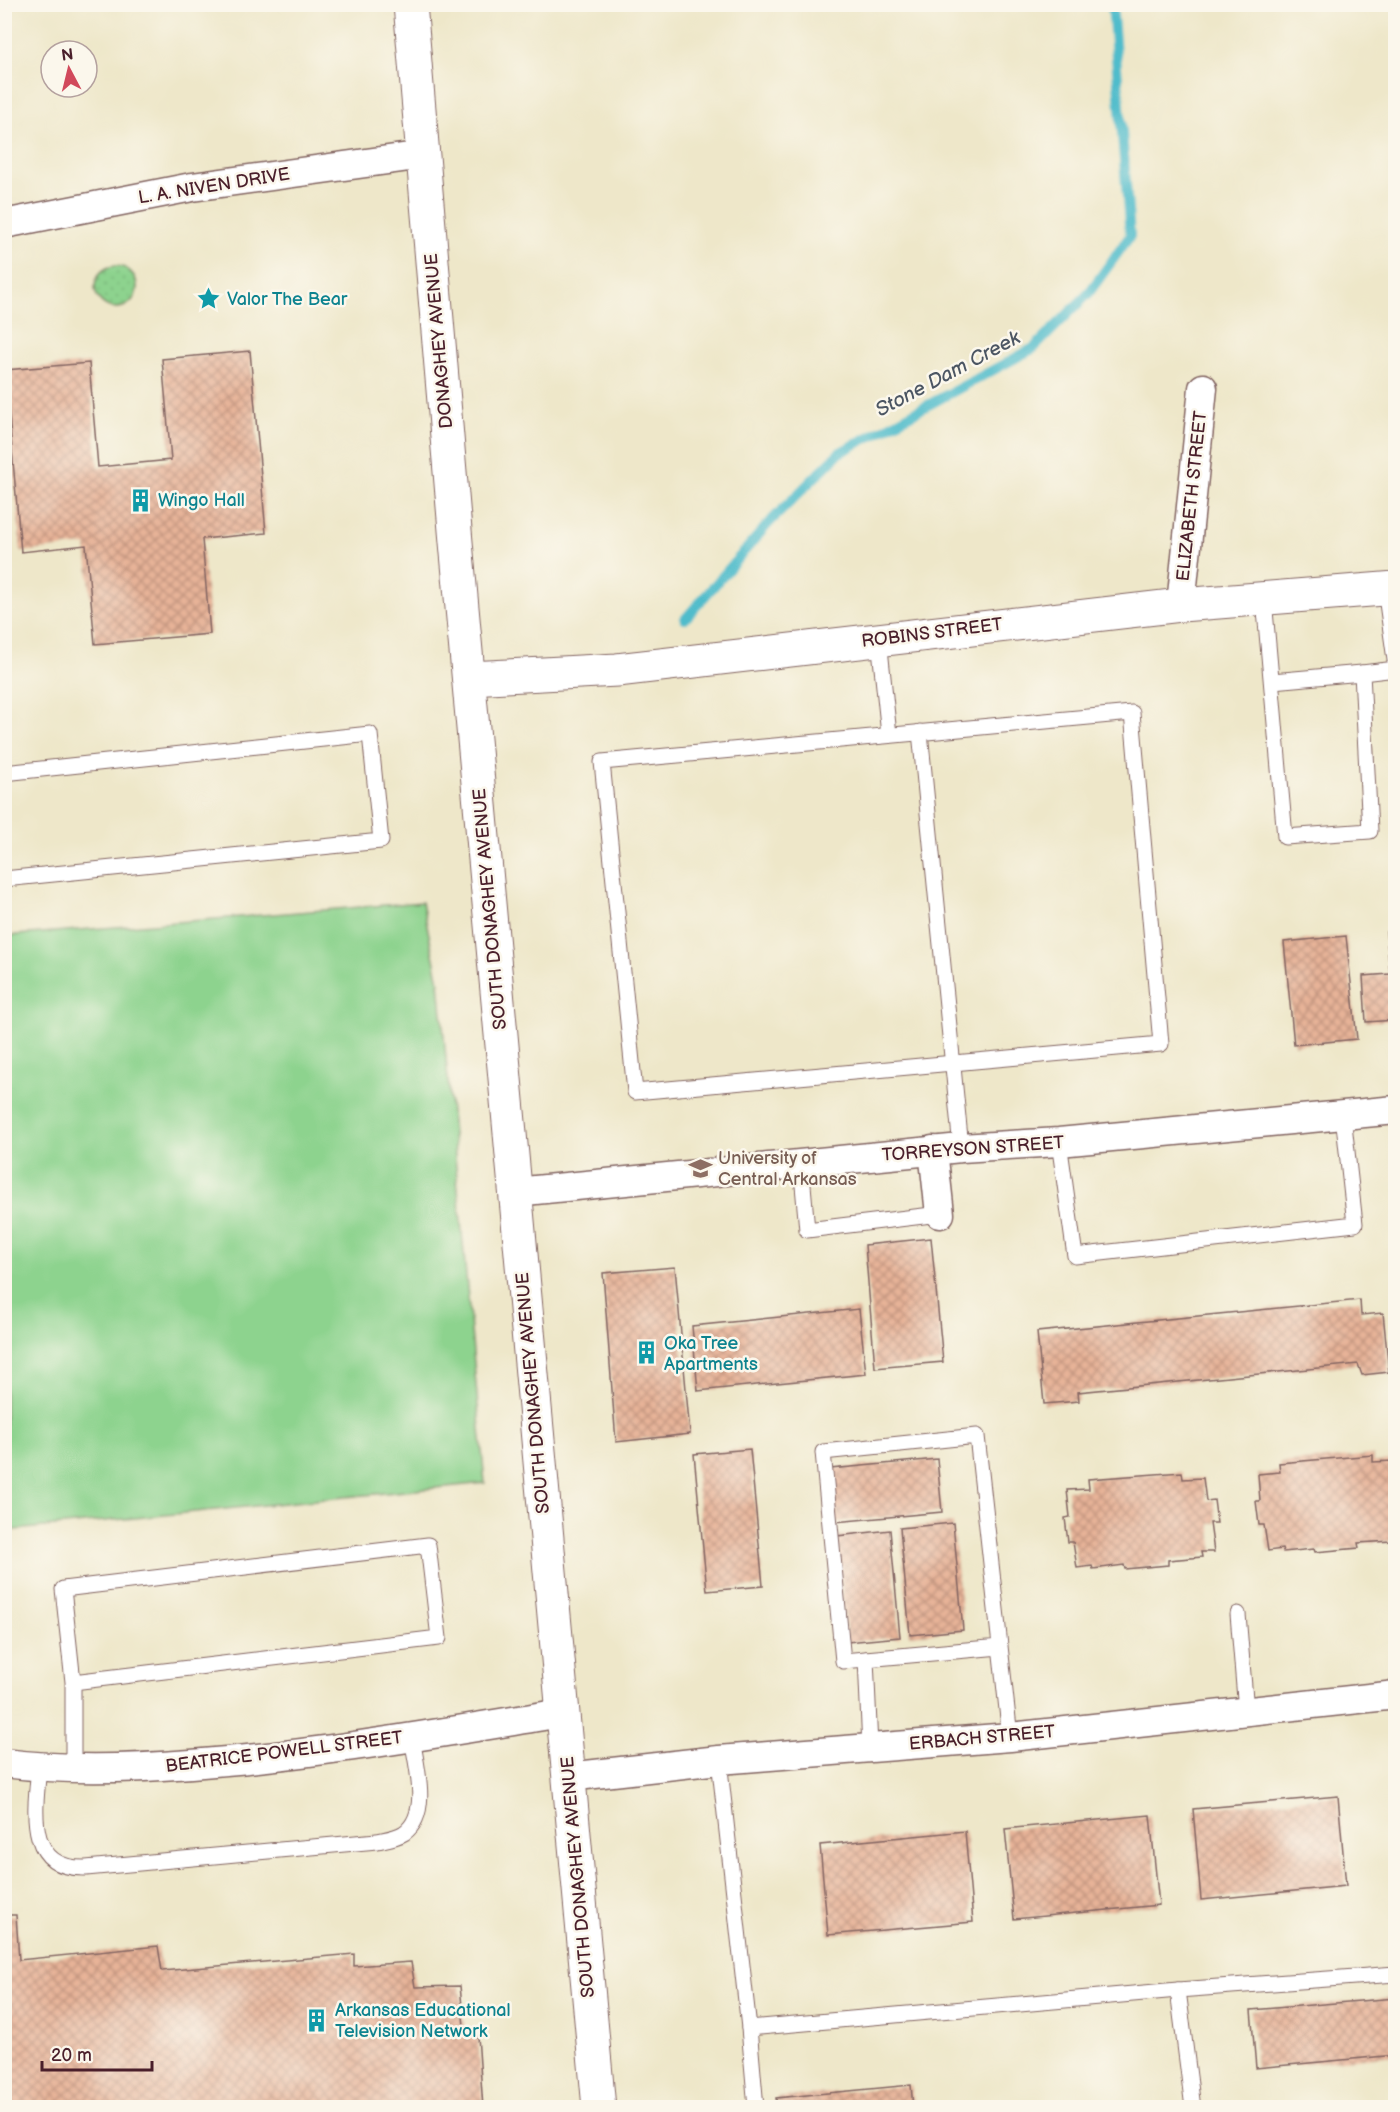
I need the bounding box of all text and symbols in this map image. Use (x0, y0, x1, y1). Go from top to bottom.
north arrow (39, 39, 99, 99)
text: N (60, 45, 74, 66)
street label: L. A. NIVEN DRIVE (137, 164, 291, 208)
street label: DONAGHEY AVENUE (421, 252, 457, 429)
place icon: Valor The Bear (196, 286, 222, 312)
place label: Valor The Bear (227, 289, 348, 310)
water label: Stone Dam Creek (871, 325, 1026, 422)
street label: ELIZABETH STREET (1173, 410, 1211, 582)
building icon: Wingo Hall (127, 487, 153, 513)
place label: Wingo Hall (158, 490, 245, 511)
street label: ROBINS STREET (860, 614, 1004, 652)
street label: SOUTH DONAGHEY AVENUE (469, 787, 511, 1031)
street label: TORREYSON STREET (881, 1132, 1065, 1166)
place label: University of Central Arkansas (718, 1148, 857, 1190)
school or university icon: University of Central Arkansas (687, 1155, 713, 1181)
street label: SOUTH DONAGHEY AVENUE (512, 1271, 554, 1515)
place label: Oka Tree Apartments (664, 1333, 758, 1375)
building icon: Oka Tree Apartments (633, 1340, 659, 1366)
street label: ERBACH STREET (908, 1721, 1056, 1755)
street label: BEATRICE POWELL STREET (164, 1727, 404, 1777)
street label: SOUTH DONAGHEY AVENUE (557, 1755, 599, 1999)
place label: Arkansas Educational Television Network (335, 2000, 511, 2042)
building icon: Arkansas Educational Television Network (304, 2007, 330, 2033)
scale bar (42, 2034, 152, 2072)
text: 20 m (51, 2045, 92, 2066)

